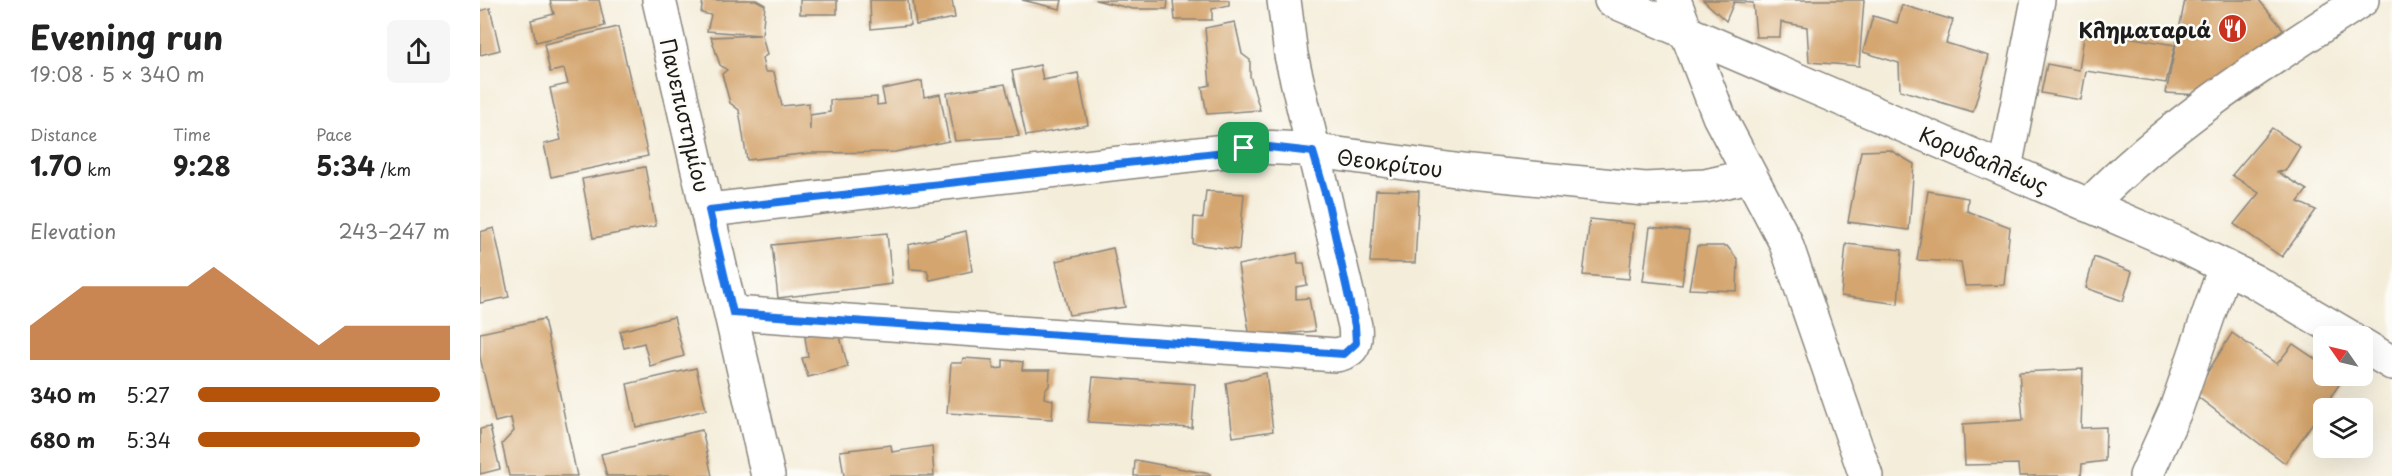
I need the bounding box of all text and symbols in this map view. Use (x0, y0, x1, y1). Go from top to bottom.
text: Evening run (30, 11, 223, 61)
place label: Κληματαριά (2078, 13, 2212, 45)
restaurant icon: Κληματαριά (2216, 13, 2248, 45)
button: share (387, 20, 450, 83)
street label: Πανεπιστημίου (653, 35, 719, 195)
text: 19:08 · 5 × 340 m (30, 59, 205, 89)
street label: Κορυδαλλέως (1914, 117, 2054, 201)
text: Distance (30, 122, 97, 146)
text: Time (173, 122, 211, 146)
text: Pace (316, 122, 352, 146)
pin (1218, 122, 1269, 173)
icon: arrive (1227, 131, 1260, 164)
street label: Θεοκρίτου (1335, 140, 1445, 184)
text: 1.70 (30, 146, 82, 185)
text: 9:28 (173, 146, 231, 185)
text: 5:34 (316, 146, 375, 185)
text: km (82, 157, 111, 181)
text: /km (375, 157, 411, 181)
text: Elevation (30, 216, 116, 246)
text: 243–247 m (339, 216, 450, 246)
north arrow (2313, 326, 2373, 386)
map controls (2313, 326, 2373, 458)
text: 340 m (30, 380, 96, 410)
text: 5:27 (126, 380, 170, 410)
button: layers (2313, 398, 2373, 458)
text: 680 m (30, 425, 95, 455)
text: 5:34 (126, 425, 171, 455)

